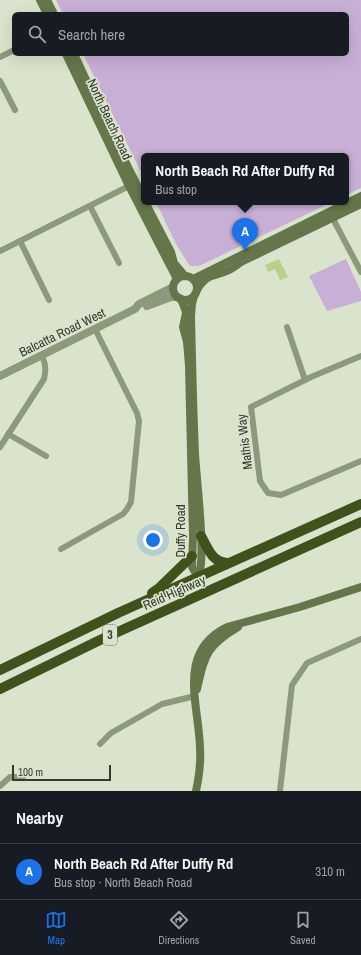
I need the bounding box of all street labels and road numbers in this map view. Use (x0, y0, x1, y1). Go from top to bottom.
street label: North Beach Road (83, 76, 136, 163)
street label: Balcatta Road West (16, 304, 108, 361)
street label: Mathis Way (233, 413, 256, 471)
street label: Duffy Road (172, 504, 189, 558)
street label: Reid Highway (140, 571, 209, 614)
road number: 3 (103, 625, 117, 645)

